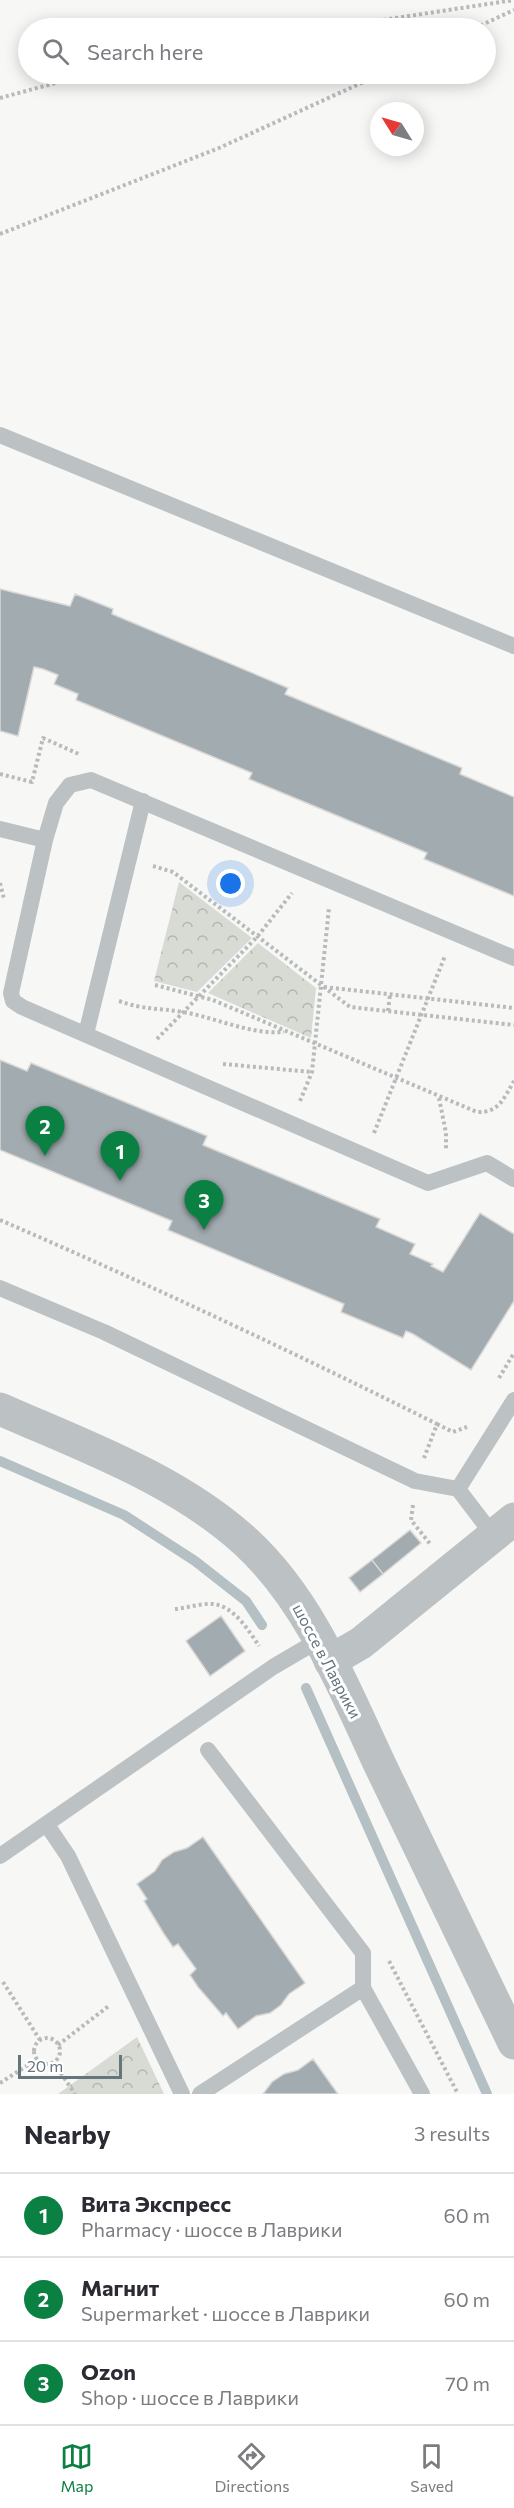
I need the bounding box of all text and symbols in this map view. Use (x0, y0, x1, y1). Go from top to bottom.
search box (18, 18, 496, 84)
icon: search (39, 35, 72, 68)
text: Search here (87, 38, 203, 65)
north arrow (370, 102, 424, 156)
your location (216, 869, 245, 898)
pin: 2 (26, 1106, 64, 1156)
pin: 1 (100, 1132, 140, 1181)
pin: 3 (184, 1180, 224, 1230)
street label: шоссе в Лаврики (289, 1600, 366, 1721)
scale bar (18, 2052, 122, 2080)
text: 20 m (27, 2056, 63, 2075)
text: Nearby (24, 2118, 111, 2149)
text: 3 results (414, 2121, 490, 2145)
text: Вита Экспресс (81, 2190, 231, 2217)
text: 1 (39, 2203, 48, 2227)
text: 60 m (444, 2203, 490, 2227)
text: Pharmacy · шоссе в Лаврики (81, 2217, 343, 2241)
text: Магнит (81, 2274, 159, 2301)
text: 2 (38, 2287, 49, 2311)
text: 60 m (444, 2287, 490, 2311)
text: Supermarket · шоссе в Лаврики (81, 2301, 370, 2325)
text: Ozon (81, 2358, 136, 2385)
text: 3 (38, 2371, 49, 2395)
text: 70 m (445, 2371, 490, 2395)
text: Shop · шоссе в Лаврики (81, 2385, 299, 2409)
tab: Map (60, 2440, 93, 2495)
tab: Directions (214, 2440, 289, 2495)
tab: Saved (410, 2440, 454, 2495)

